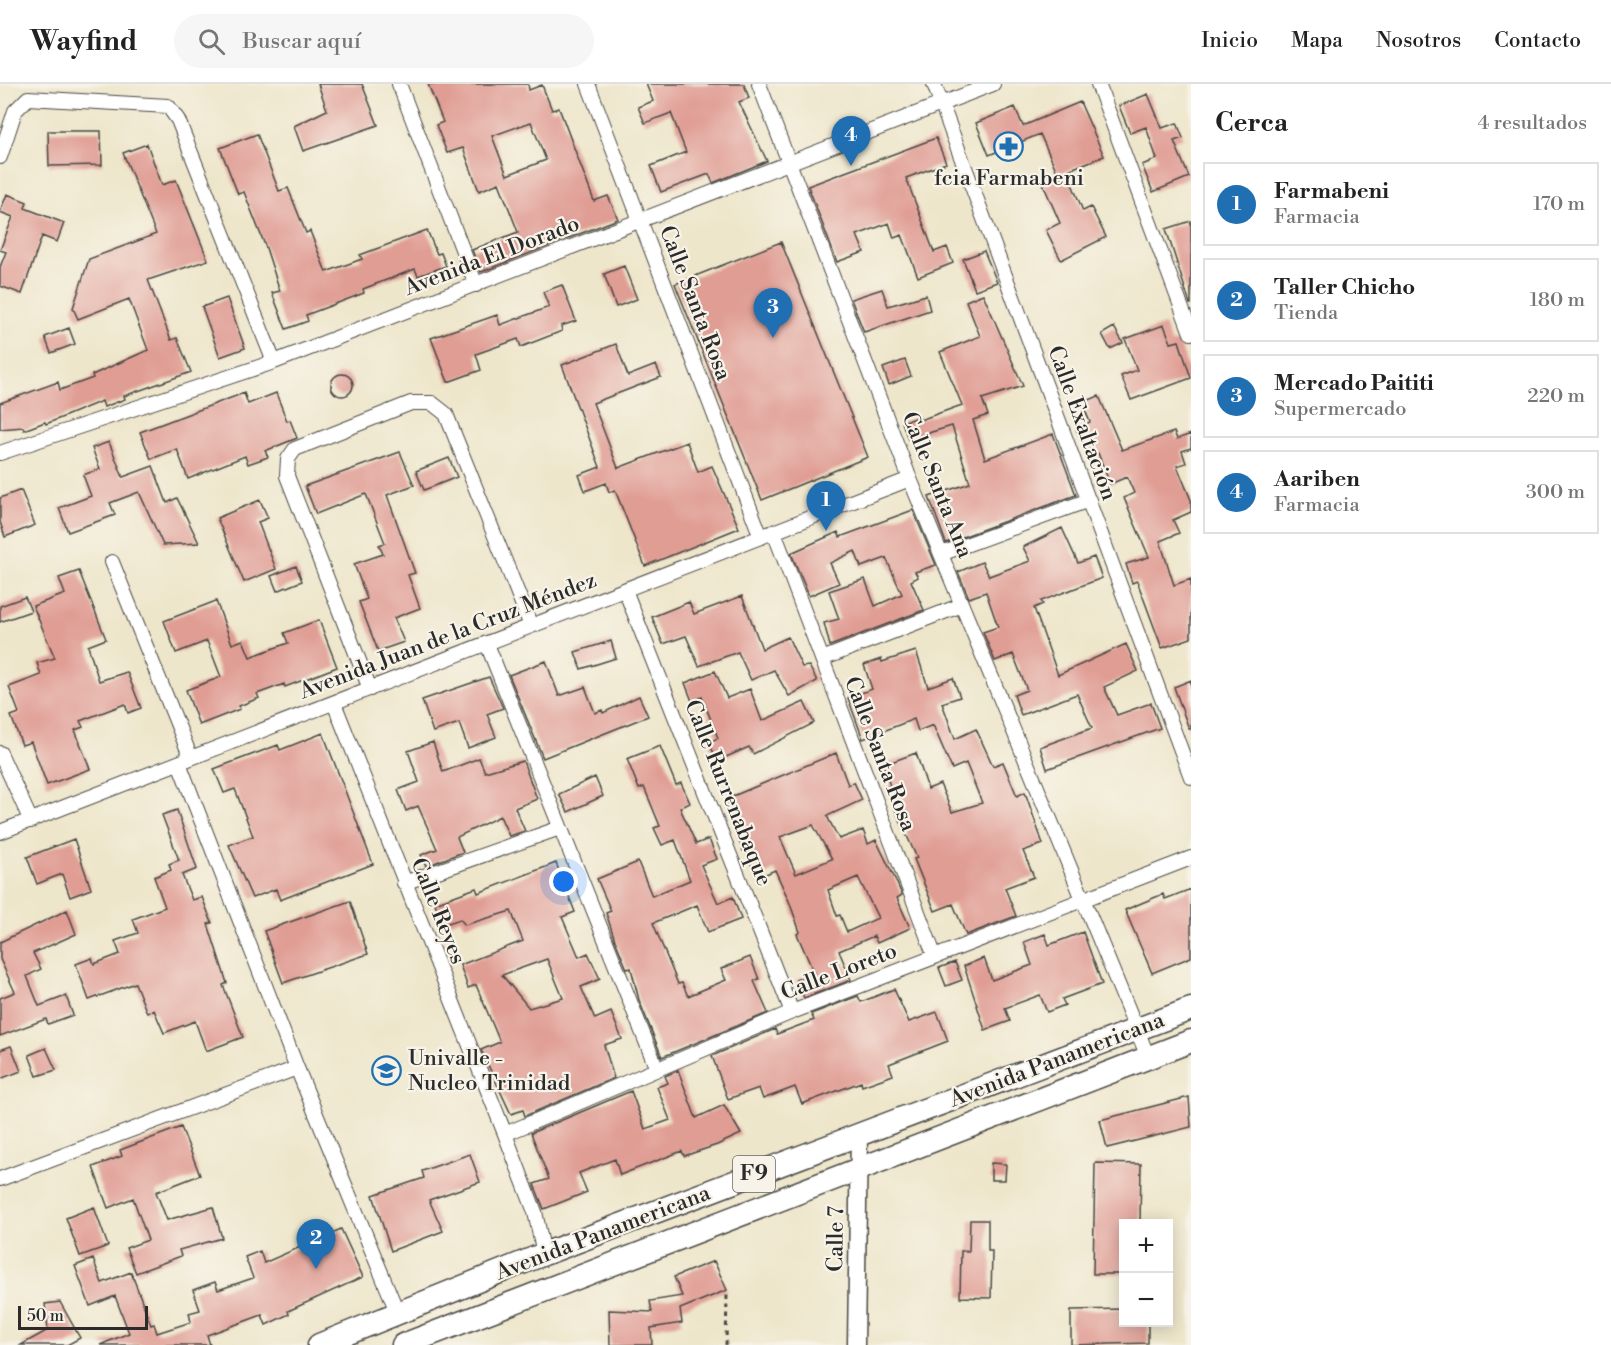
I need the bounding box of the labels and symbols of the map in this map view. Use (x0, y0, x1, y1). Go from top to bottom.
pin: 4 (832, 116, 870, 166)
pharmacy icon: fcia Farmabeni (993, 130, 1025, 162)
place label: fcia Farmabeni (934, 165, 1084, 192)
street label: Avenida El Dorado (400, 210, 583, 302)
street label: Calle Santa Rosa (653, 222, 737, 385)
pin: 3 (754, 288, 792, 338)
street label: Calle Exaltación (1042, 342, 1122, 504)
street label: Calle Santa Ana (895, 408, 979, 563)
pin: 1 (806, 482, 846, 531)
street label: Avenida Juan de la Cruz Méndez (295, 567, 600, 706)
street label: Calle Santa Rosa (838, 673, 922, 836)
street label: Calle Rurrenabaque (678, 696, 778, 890)
street label: Calle Reyes (404, 854, 472, 968)
your location (549, 867, 578, 896)
street label: Calle Loreto (777, 938, 901, 1006)
street label: Avenida Panamericana (945, 1006, 1169, 1114)
place label: Univalle - Nucleo Trinidad (408, 1045, 571, 1097)
school or university icon: Univalle - Nucleo Trinidad (371, 1055, 403, 1087)
road number: F9 (733, 1156, 775, 1192)
street label: Avenida Panamericana (491, 1179, 715, 1287)
street label: Calle 7 (822, 1206, 850, 1272)
pin: 2 (296, 1220, 336, 1269)
scale bar (18, 1303, 148, 1330)

